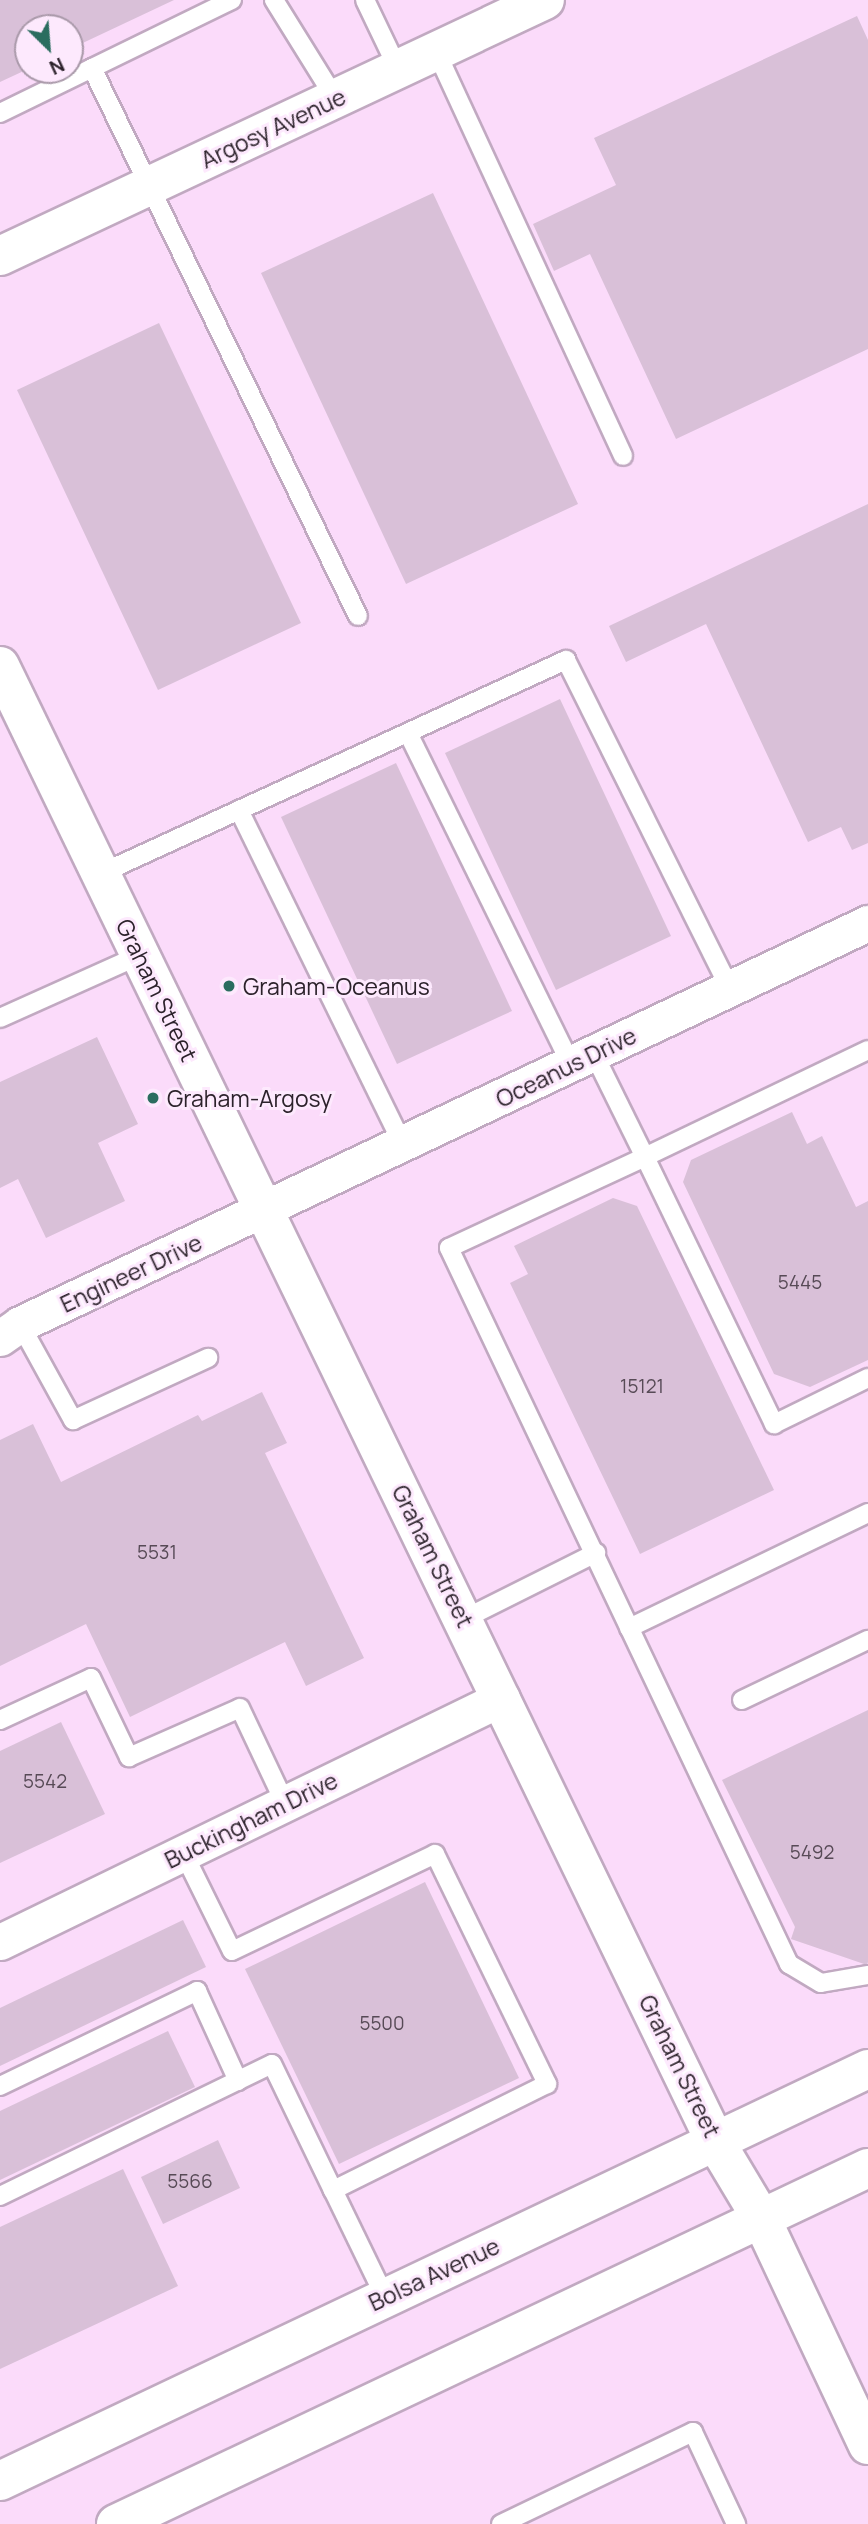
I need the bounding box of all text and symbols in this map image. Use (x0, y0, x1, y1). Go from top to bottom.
north arrow (14, 14, 84, 84)
text: N (45, 52, 69, 81)
street label: Argosy Avenue (196, 82, 350, 174)
street label: Graham Street (111, 914, 203, 1066)
place label: Graham-Oceanus (243, 972, 430, 1000)
marker: Graham-Oceanus (221, 978, 237, 994)
street label: Oceanus Drive (491, 1021, 641, 1113)
place label: Graham-Argosy (167, 1084, 332, 1112)
marker: Graham-Argosy (145, 1090, 161, 1106)
street label: Engineer Drive (56, 1228, 206, 1318)
house number: 5445 (778, 1272, 822, 1294)
house number: 15121 (620, 1376, 664, 1398)
street label: Graham Street (387, 1480, 479, 1632)
house number: 5531 (137, 1542, 177, 1564)
street label: Buckingham Drive (160, 1766, 342, 1874)
house number: 5542 (23, 1771, 67, 1793)
house number: 5492 (790, 1842, 834, 1864)
street label: Graham Street (634, 1990, 726, 2142)
house number: 5500 (359, 2013, 405, 2035)
house number: 5566 (167, 2171, 213, 2193)
street label: Bolsa Avenue (364, 2232, 504, 2316)

